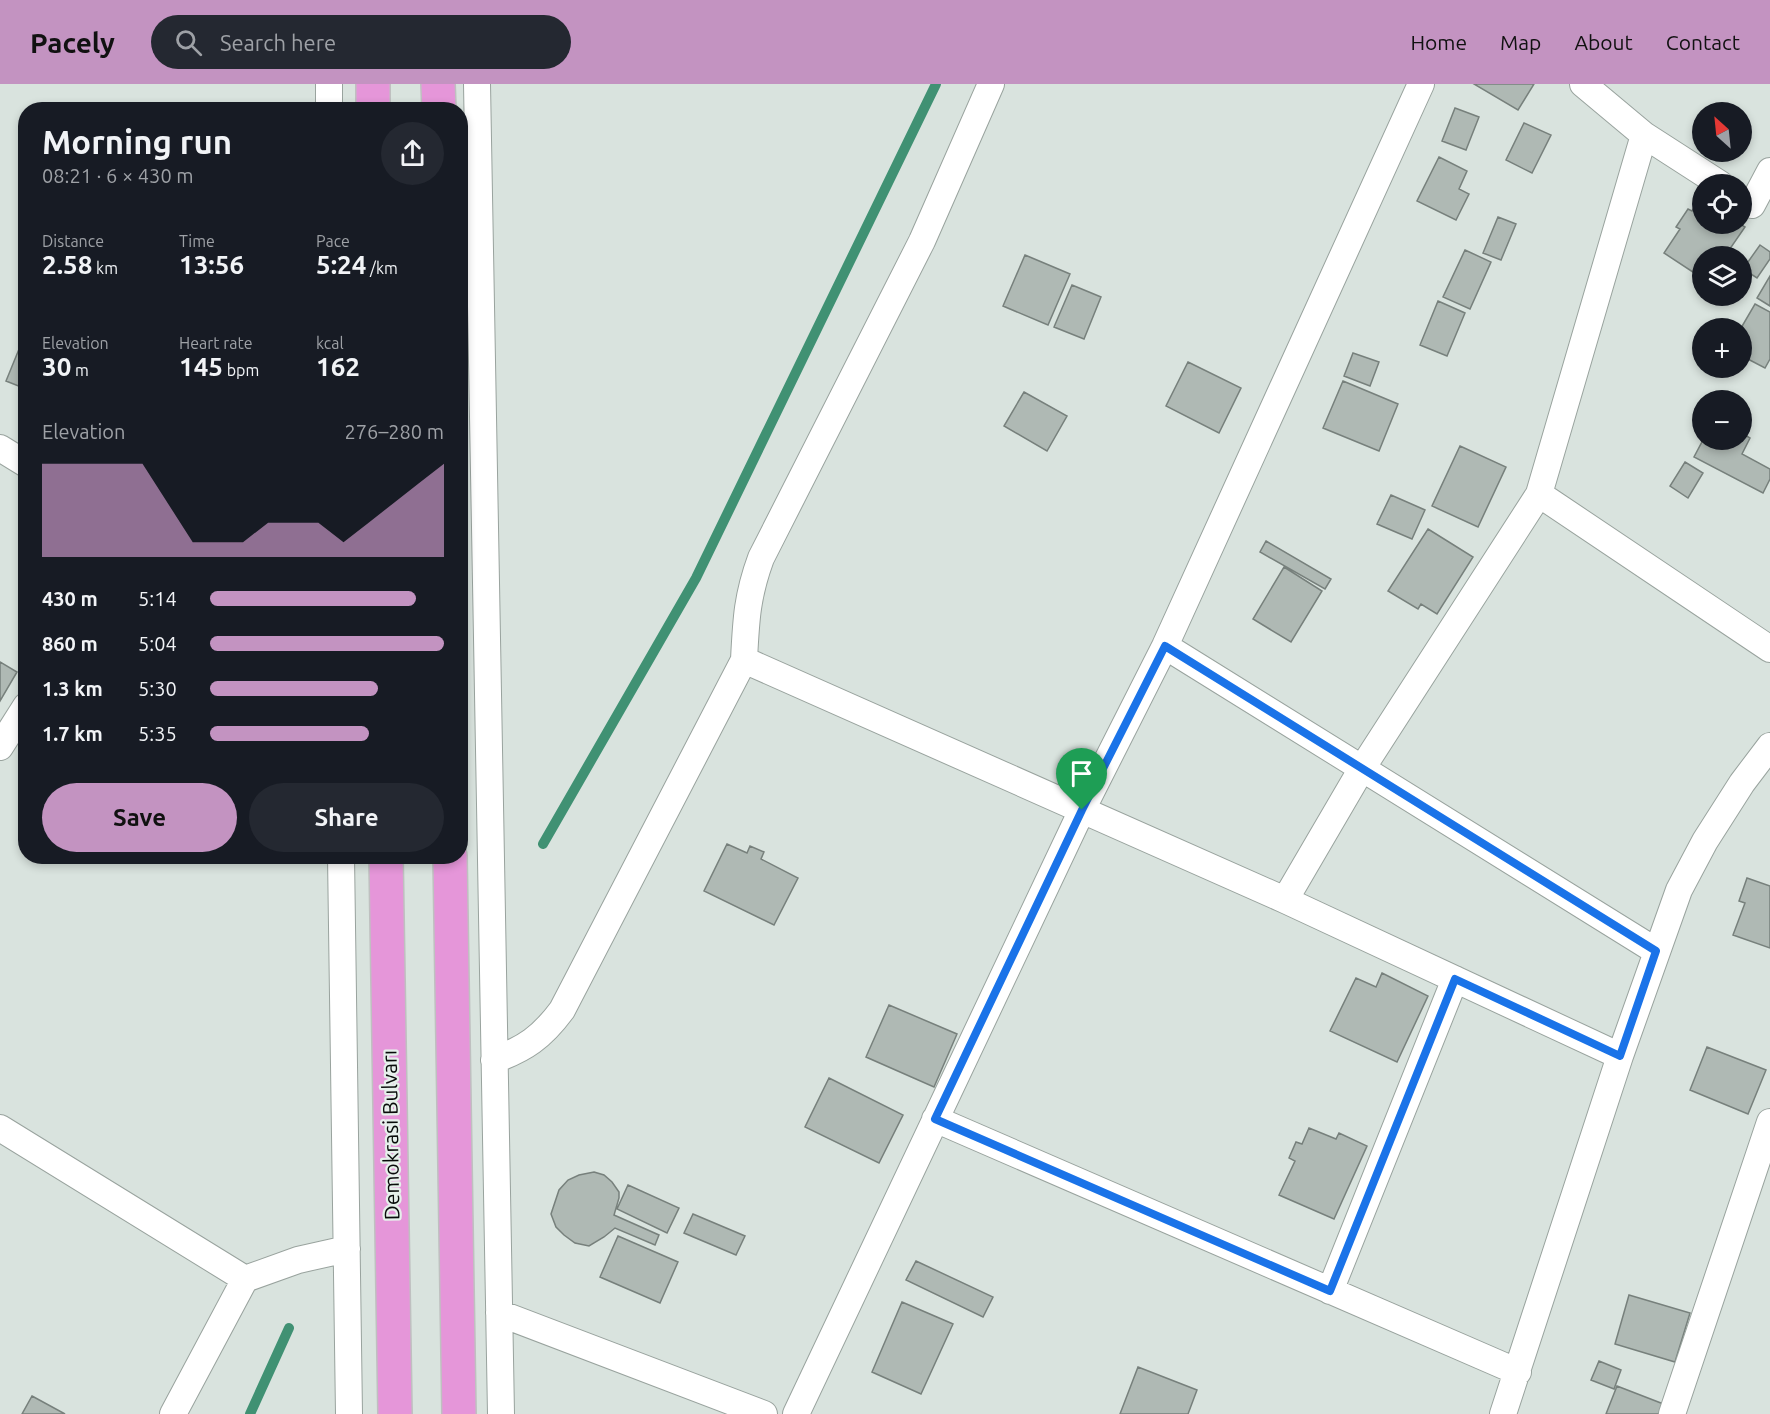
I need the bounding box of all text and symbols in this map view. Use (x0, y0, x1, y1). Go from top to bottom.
search box (151, 15, 571, 69)
icon: search (172, 26, 205, 59)
text: Pacely (30, 27, 115, 58)
text: Search here (220, 30, 336, 55)
text: Home (1410, 30, 1467, 54)
text: Map (1500, 30, 1541, 54)
text: About (1574, 30, 1633, 54)
text: Contact (1666, 30, 1740, 54)
north arrow (1692, 102, 1752, 162)
map controls (1692, 102, 1752, 450)
button: share (381, 122, 444, 185)
text: Morning run (42, 123, 232, 160)
text: 08:21 · 6 × 430 m (42, 164, 194, 187)
button: locate (1692, 174, 1752, 234)
text: Distance (42, 232, 104, 250)
text: Time (179, 232, 215, 250)
text: Pace (316, 232, 350, 250)
button: layers (1692, 246, 1752, 306)
text: 2.58 (42, 250, 92, 279)
text: 13:56 (179, 250, 244, 279)
text: 5:24 (316, 250, 366, 279)
text: km (92, 259, 118, 277)
text: /km (366, 259, 398, 277)
button: + (1692, 318, 1752, 378)
text: Elevation (42, 334, 109, 352)
text: Heart rate (179, 334, 253, 352)
text: kcal (316, 334, 344, 352)
text: 30 (42, 352, 71, 381)
text: 145 (179, 352, 223, 381)
text: 162 (316, 352, 360, 381)
text: m (71, 361, 89, 379)
text: bpm (223, 361, 259, 379)
button: − (1692, 390, 1752, 450)
text: Elevation (42, 420, 125, 443)
text: 276–280 m (345, 420, 444, 443)
text: 430 m (42, 587, 98, 610)
text: 5:14 (138, 587, 177, 610)
text: 860 m (42, 632, 98, 655)
text: 5:04 (138, 632, 177, 655)
text: 1.3 km (42, 677, 103, 700)
text: 5:30 (138, 677, 177, 700)
text: 1.7 km (42, 722, 103, 745)
text: 5:35 (138, 722, 177, 745)
pin (1056, 748, 1107, 810)
icon: arrive (1065, 757, 1098, 790)
button: Save (42, 783, 237, 852)
button: Share (249, 783, 444, 852)
street label: Demokrasi Bulvarı (377, 1050, 403, 1220)

